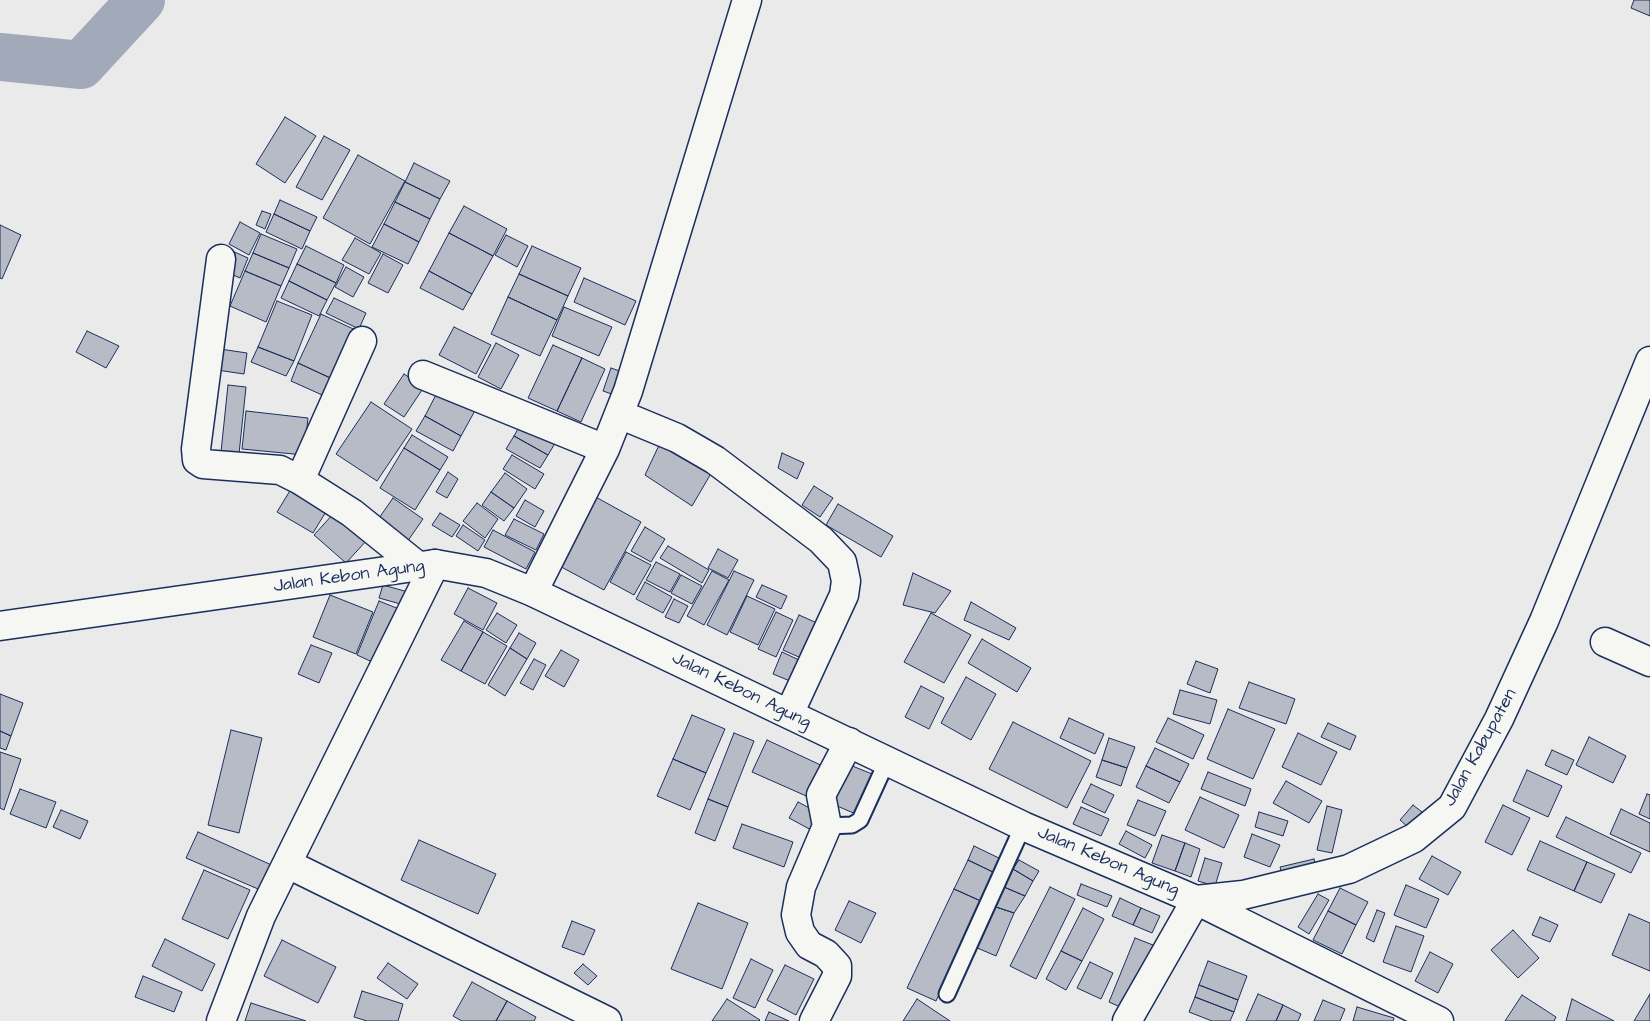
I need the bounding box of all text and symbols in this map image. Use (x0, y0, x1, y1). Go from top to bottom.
street label: Jalan Kebon Agung (272, 556, 426, 598)
street label: Jalan Kebon Agung (668, 648, 814, 734)
street label: Jalan Kabupaten (1440, 685, 1522, 811)
street label: Jalan Kebon Agung (1034, 822, 1182, 902)

